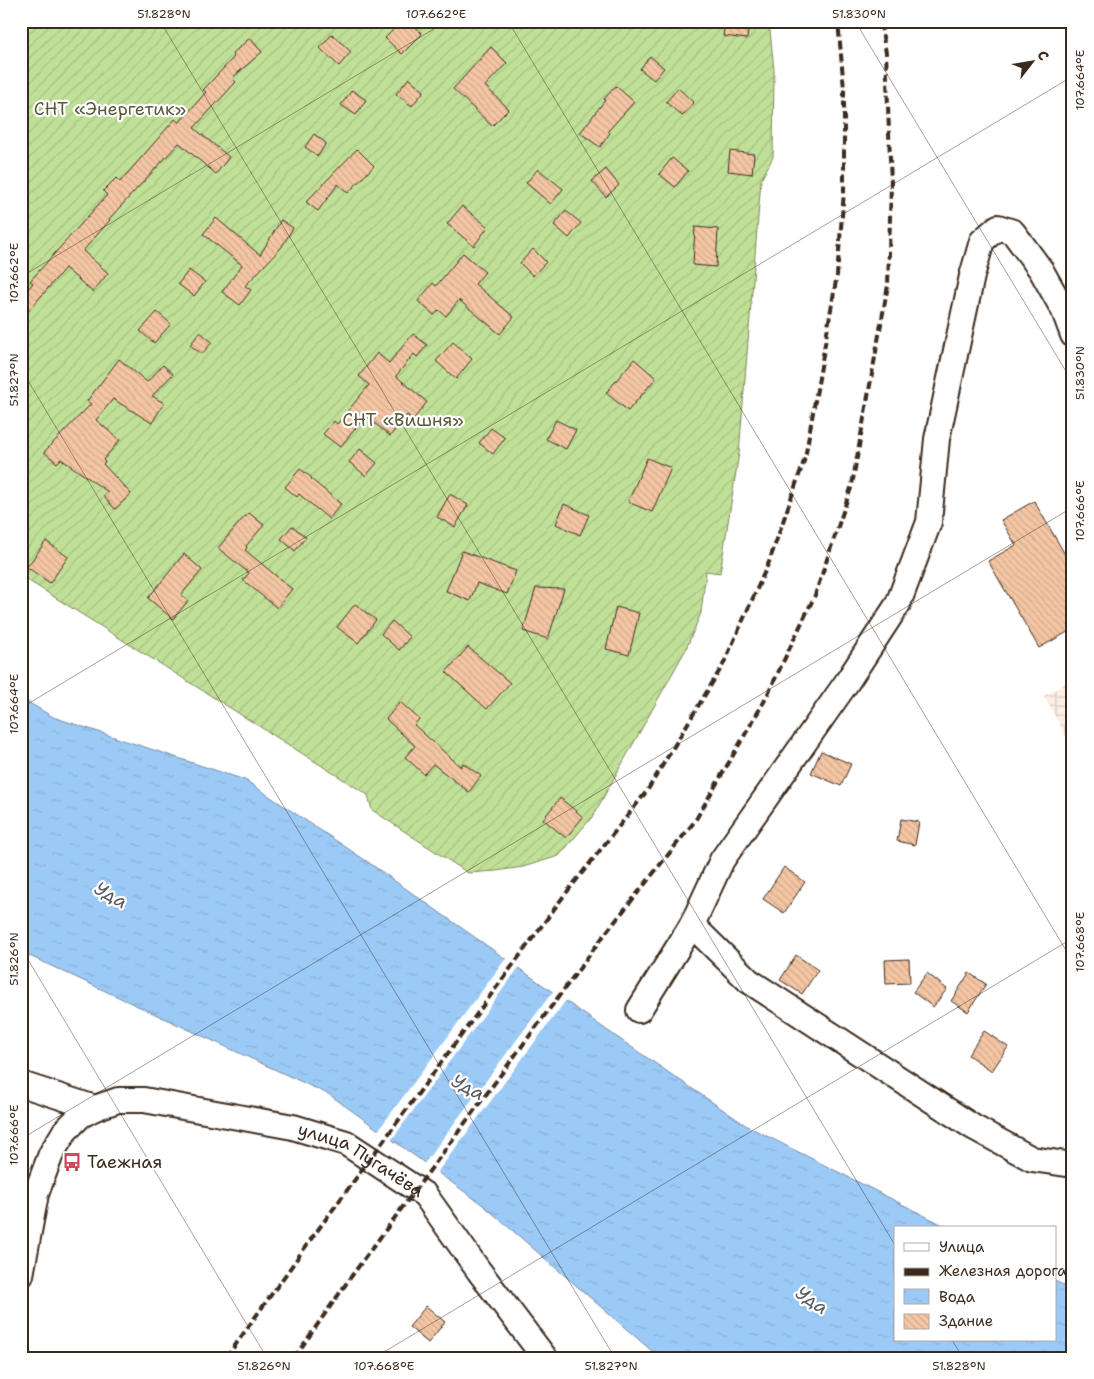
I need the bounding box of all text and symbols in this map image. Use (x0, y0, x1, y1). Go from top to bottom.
text: 51.828°N (137, 6, 191, 22)
text: 107.662°E (406, 6, 466, 22)
text: 51.830°N (832, 6, 886, 22)
north arrow (1006, 38, 1056, 88)
text: С (1033, 47, 1053, 64)
text: 107.664°E (1072, 50, 1088, 110)
park label: СНТ «Энергетик» (34, 97, 186, 121)
text: 107.662°E (6, 243, 22, 303)
text: 51.830°N (1072, 346, 1088, 400)
text: 51.827°N (6, 353, 22, 407)
park label: СНТ «Вишня» (342, 408, 464, 432)
text: 107.666°E (1072, 481, 1088, 541)
text: 107.664°E (6, 674, 22, 734)
water label: Уда (90, 876, 132, 914)
text: 107.668°E (1072, 912, 1088, 972)
text: 51.826°N (6, 932, 22, 986)
water label: Уда (447, 1068, 489, 1106)
text: 107.666°E (6, 1105, 22, 1165)
street label: улица Пугачёва (295, 1117, 429, 1203)
place label: Таежная (87, 1150, 162, 1174)
bus stop icon: Таежная (61, 1151, 83, 1173)
legend (894, 1226, 1056, 1342)
text: Улица (939, 1237, 985, 1257)
text: Железная дорога (939, 1261, 1067, 1281)
water label: Уда (791, 1280, 833, 1320)
text: Вода (939, 1287, 976, 1307)
text: Здание (939, 1311, 993, 1331)
text: 51.826°N (237, 1358, 291, 1374)
text: 107.668°E (354, 1358, 414, 1374)
text: 51.827°N (584, 1358, 638, 1374)
text: 51.828°N (932, 1358, 986, 1374)

